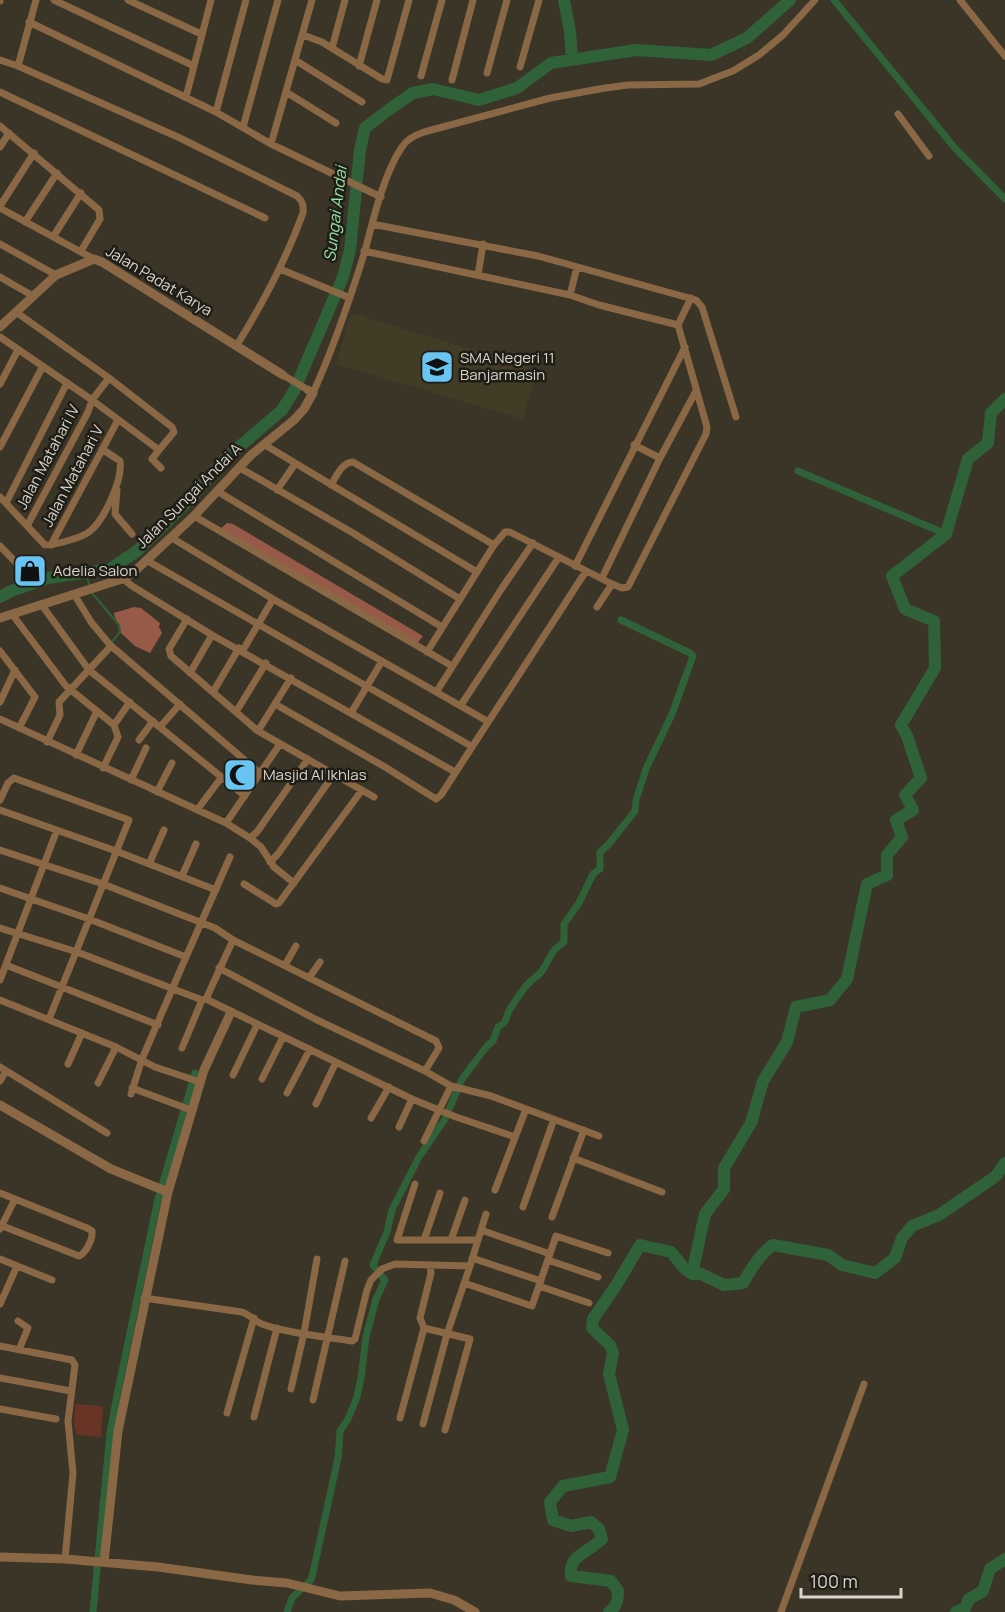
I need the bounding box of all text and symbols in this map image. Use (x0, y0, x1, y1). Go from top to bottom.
water label: Sungai Andai (318, 163, 352, 263)
street label: Jalan Padat Karya (102, 240, 216, 321)
place label: SMA Negeri 11 Banjarmasin (460, 347, 555, 385)
school or university icon: SMA Negeri 11 Banjarmasin (419, 349, 455, 385)
street label: Jalan Matahari IV (11, 401, 84, 513)
street label: Jalan Matahari V (37, 421, 108, 530)
street label: Jalan Sungai Andai A (131, 438, 246, 553)
shop icon: Adelia Salon (12, 553, 48, 589)
place label: Adelia Salon (53, 560, 137, 581)
mosque icon: Masjid Al Ikhlas (222, 757, 258, 793)
place label: Masjid Al Ikhlas (263, 764, 367, 785)
scale bar (801, 1561, 902, 1599)
text: 100 m (810, 1569, 858, 1593)

